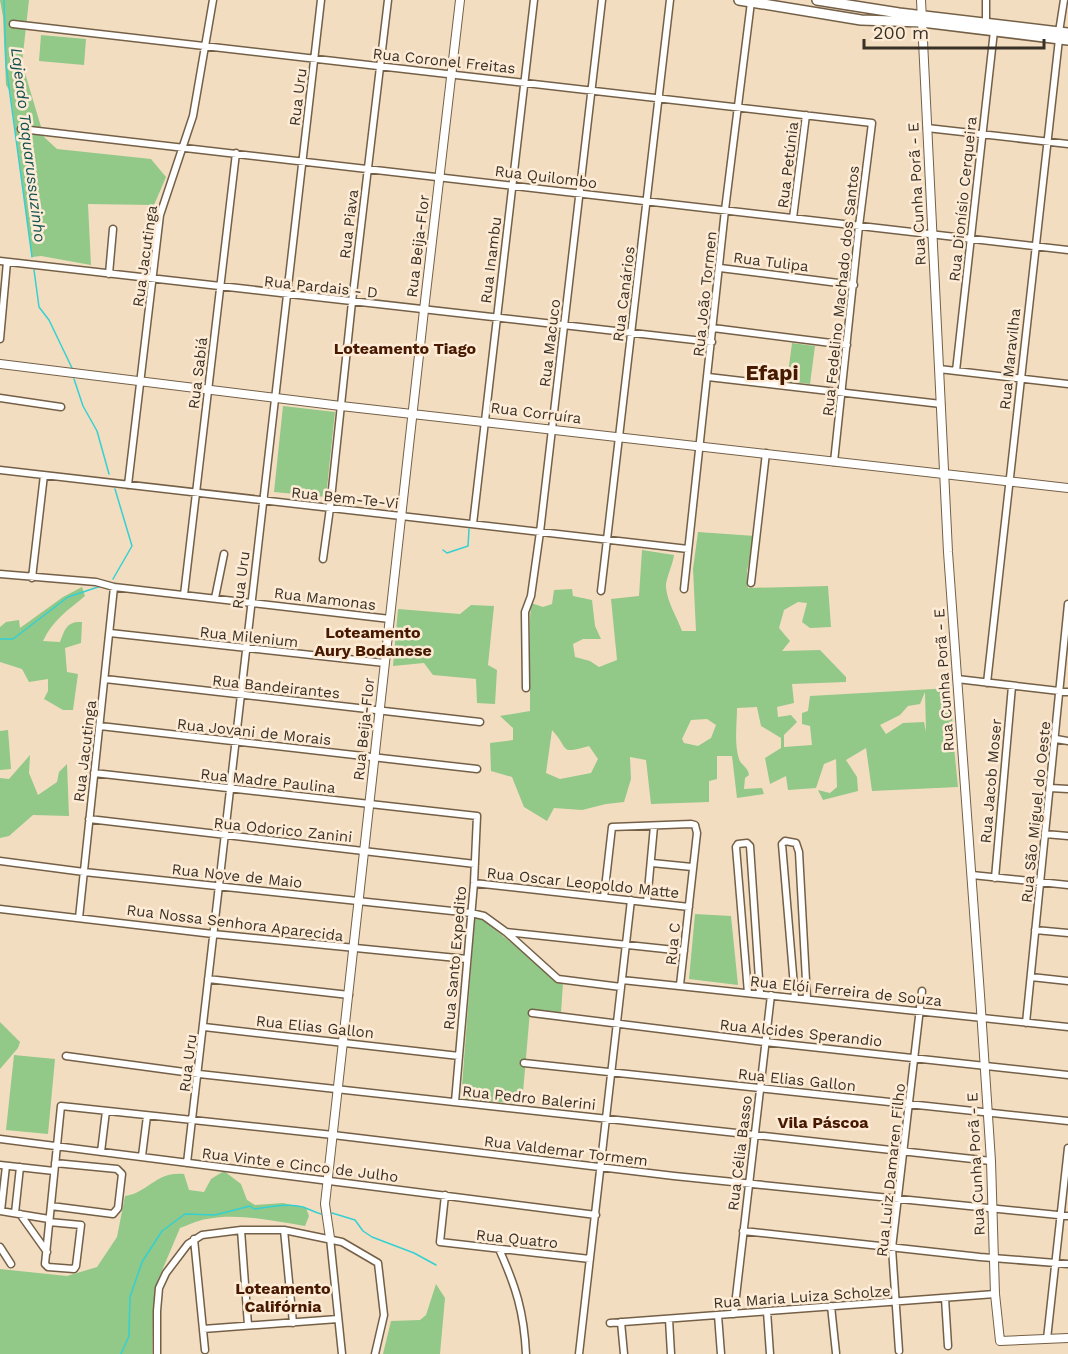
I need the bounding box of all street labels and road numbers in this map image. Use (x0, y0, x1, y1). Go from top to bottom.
street label: Rua Coronel Freitas (372, 45, 516, 77)
street label: Rua Uru (286, 67, 310, 127)
street label: Rua Dionísio Cerqueira (945, 115, 981, 282)
street label: Rua Petúnia (774, 120, 802, 209)
street label: Rua Cunha Porã - E (904, 122, 930, 266)
street label: Rua Quilombo (494, 162, 598, 192)
street label: Rua Fedelino Machado dos Santos (819, 165, 863, 417)
street label: Rua Piava (336, 188, 362, 260)
street label: Rua Beija-Flor (403, 194, 433, 298)
street label: Rua Jacutinga (129, 204, 161, 308)
street label: Rua Inambu (477, 216, 505, 304)
street label: Rua João Tormen (689, 230, 721, 358)
street label: Rua Canários (609, 245, 639, 343)
street label: Rua Tulipa (732, 248, 810, 276)
street label: Rua Pardais - D (263, 272, 379, 302)
street label: Rua Macuco (536, 298, 564, 388)
street label: Rua Maravilha (996, 307, 1024, 411)
street label: Rua Sabiá (185, 336, 211, 410)
street label: Rua Corruíra (489, 398, 583, 428)
street label: Rua Bem-Te-Vi (290, 483, 400, 513)
street label: Rua Uru (229, 550, 253, 610)
street label: Rua Mamonas (273, 584, 377, 614)
street label: Rua Cunha Porã - E (930, 608, 958, 752)
street label: Rua Milenium (199, 623, 299, 651)
street label: Rua Bandeirantes (211, 671, 341, 703)
street label: Rua Beija-Flor (350, 677, 378, 781)
street label: Rua Jacutinga (70, 699, 100, 803)
street label: Rua Jovani de Morais (176, 715, 332, 749)
street label: Rua Jacob Moser (977, 718, 1005, 844)
street label: Rua São Miguel do Oeste (1018, 720, 1054, 904)
street label: Rua Madre Paulina (200, 765, 337, 797)
street label: Rua Odorico Zanini (213, 814, 353, 846)
street label: Rua Nove de Maio (171, 860, 303, 892)
street label: Rua Oscar Leopoldo Matte (486, 864, 680, 902)
street label: Rua Santo Expedito (440, 885, 470, 1031)
street label: Rua Nossa Senhora Aparecida (126, 901, 345, 945)
street label: Rua C (662, 922, 684, 966)
street label: Rua Elói Ferreira de Souza (749, 972, 943, 1010)
street label: Rua Elias Gallon (255, 1012, 375, 1042)
street label: Rua Alcides Sperandio (719, 1016, 883, 1050)
street label: Rua Uru (176, 1033, 200, 1093)
street label: Rua Elias Gallon (737, 1065, 857, 1095)
street label: Rua Pedro Balerini (461, 1082, 597, 1114)
street label: Rua Luiz Damaren Filho (873, 1082, 909, 1258)
street label: Rua Cunha Porã - E (963, 1092, 989, 1236)
street label: Rua Célia Basso (724, 1094, 756, 1212)
street label: Rua Valdemar Tormem (483, 1132, 649, 1170)
street label: Rua Vinte e Cinco de Julho (201, 1144, 399, 1186)
street label: Rua Quatro (475, 1226, 559, 1252)
street label: Rua Maria Luiza Scholze (713, 1282, 891, 1312)

